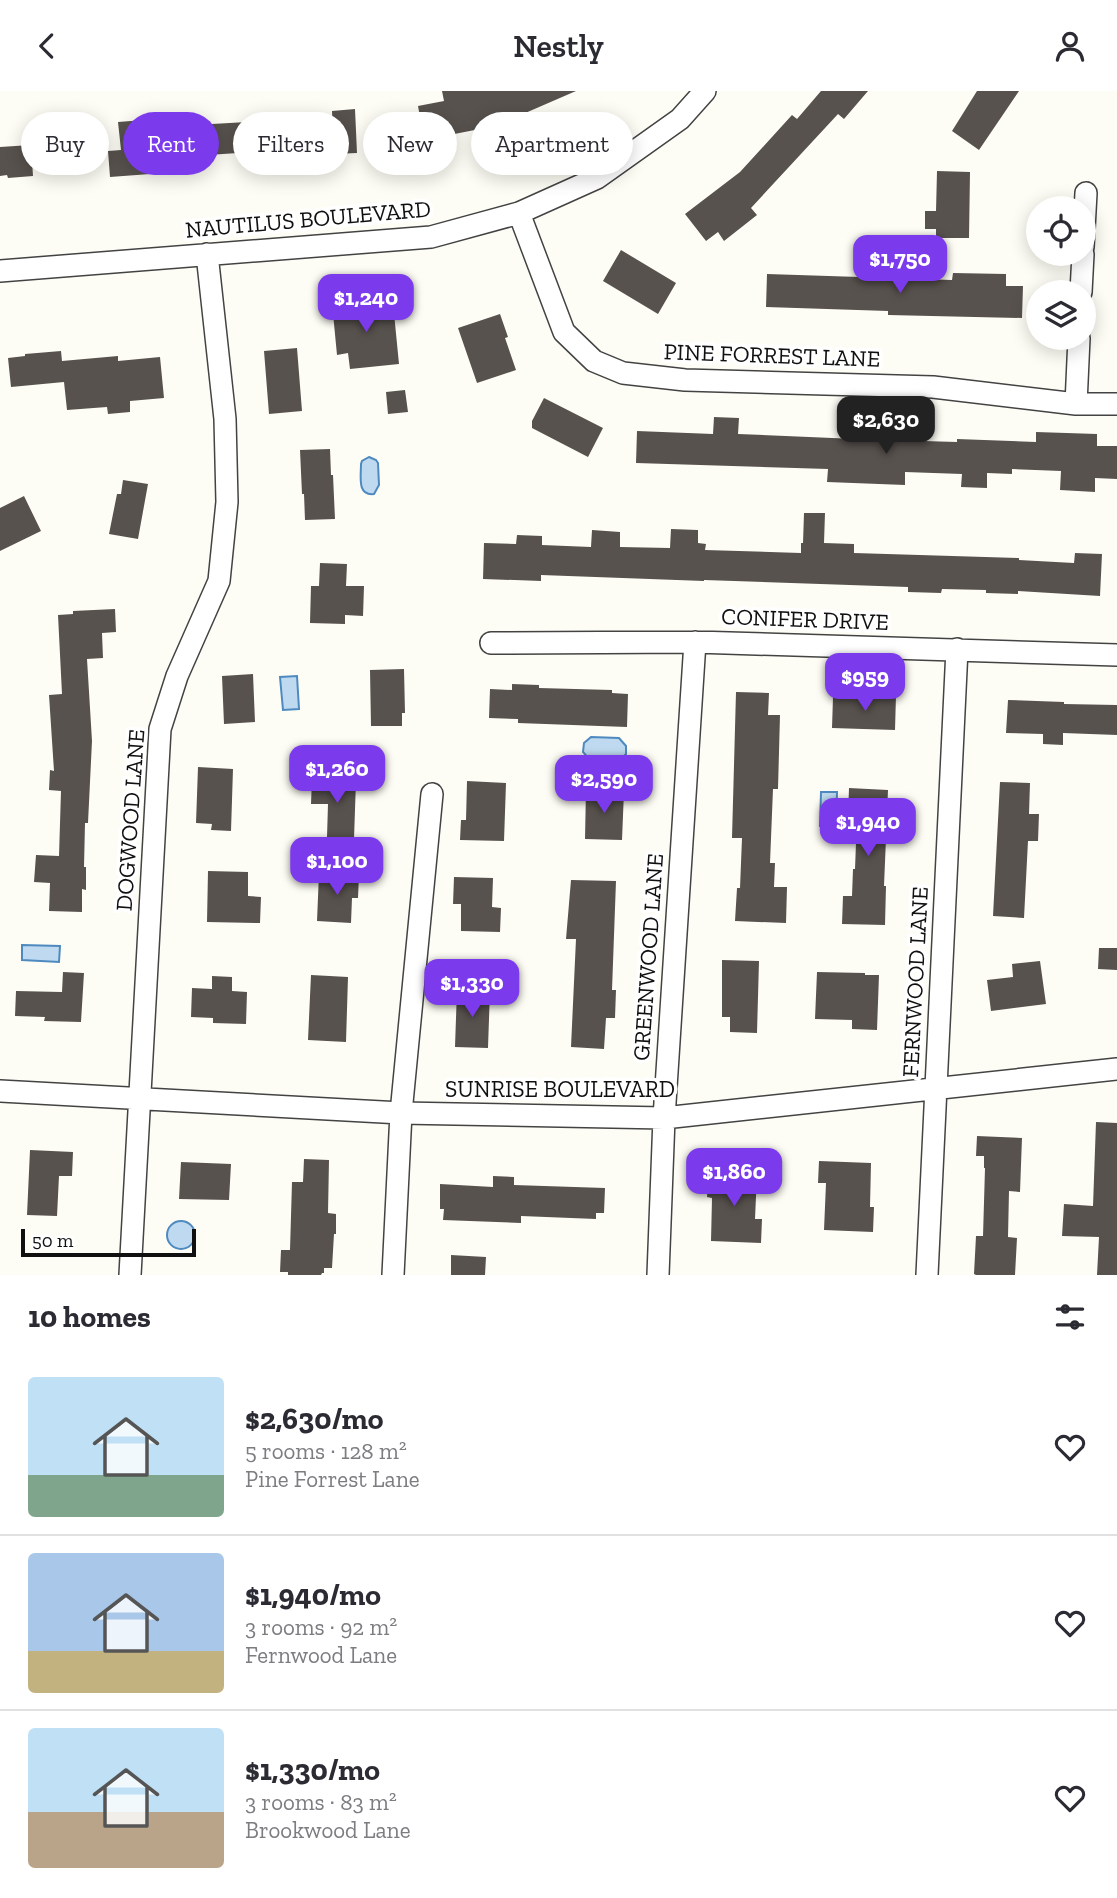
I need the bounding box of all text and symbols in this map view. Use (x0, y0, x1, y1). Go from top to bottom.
icon: back (28, 27, 66, 65)
text: Nestly (513, 27, 604, 65)
icon: person (1051, 27, 1089, 65)
chip: Buy (21, 112, 109, 175)
chip: Rent (123, 112, 219, 175)
chip: Filters (233, 112, 349, 175)
chip: New (363, 112, 457, 175)
chip: Apartment (471, 112, 633, 175)
street label: NAUTILUS BOULEVARD (184, 194, 432, 244)
map controls (1026, 196, 1096, 350)
button: locate (1026, 196, 1096, 266)
pin: $1,750 (843, 235, 957, 295)
text: $1,750 (869, 244, 931, 272)
pin: $1,240 (309, 275, 423, 334)
button: layers (1026, 280, 1096, 350)
text: $1,240 (334, 283, 398, 311)
street label: PINE FORREST LANE (663, 337, 881, 373)
pin: $2,630 (829, 397, 943, 456)
text: $2,630 (853, 405, 919, 433)
street label: CONIFER DRIVE (721, 602, 889, 636)
pin: $959 (824, 653, 906, 713)
text: $959 (841, 662, 889, 690)
street label: DOGWOOD LANE (110, 728, 150, 912)
pin: $1,260 (280, 745, 394, 805)
text: $1,260 (305, 754, 369, 782)
pin: $2,590 (547, 755, 661, 815)
text: $2,590 (571, 764, 637, 792)
pin: $1,940 (811, 799, 925, 858)
text: $1,940 (836, 807, 900, 835)
pin: $1,100 (280, 837, 394, 897)
text: $1,100 (306, 846, 368, 874)
street label: GREENWOOD LANE (627, 852, 669, 1062)
street label: FERNWOOD LANE (896, 886, 934, 1078)
pin: $1,330 (415, 960, 529, 1019)
text: $1,330 (440, 968, 504, 996)
street label: SUNRISE BOULEVARD (445, 1075, 675, 1103)
pin: $1,860 (677, 1149, 791, 1208)
text: $1,860 (702, 1157, 766, 1185)
scale bar (21, 1226, 196, 1258)
text: 50 m (32, 1229, 73, 1252)
icon: filters (1051, 1298, 1089, 1336)
text: 10 homes (28, 1299, 151, 1335)
text: $2,630/mo (245, 1401, 384, 1437)
icon: home (84, 1405, 168, 1489)
icon: heart (1051, 1428, 1089, 1466)
text: 5 rooms · 128 m² (245, 1437, 407, 1465)
text: Pine Forrest Lane (245, 1465, 420, 1493)
text: $1,940/mo (245, 1577, 381, 1613)
icon: home (84, 1581, 168, 1665)
icon: heart (1051, 1604, 1089, 1642)
text: 3 rooms · 92 m² (245, 1613, 397, 1641)
text: Fernwood Lane (245, 1641, 397, 1669)
text: $1,330/mo (245, 1752, 380, 1788)
icon: home (84, 1756, 168, 1840)
icon: heart (1051, 1779, 1089, 1817)
text: 3 rooms · 83 m² (245, 1788, 397, 1816)
text: Brookwood Lane (245, 1816, 411, 1844)

